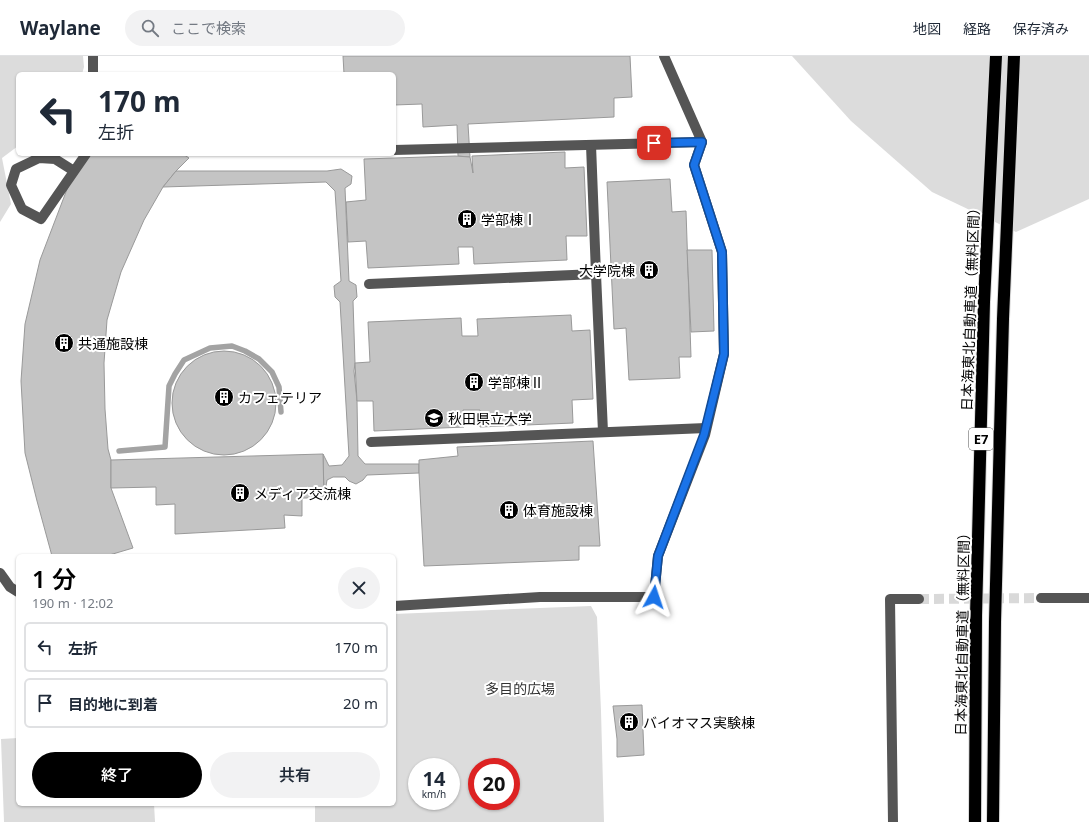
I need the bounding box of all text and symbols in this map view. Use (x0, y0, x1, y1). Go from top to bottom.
search box (125, 10, 405, 46)
text: Waylane (20, 15, 101, 41)
icon: search (139, 17, 161, 39)
text: ここで検索 (171, 18, 246, 38)
text: 地図 (913, 19, 941, 38)
text: 経路 (963, 19, 991, 38)
text: 保存済み (1013, 19, 1069, 38)
text: 170 m (98, 82, 181, 120)
icon: left (32, 88, 84, 140)
text: 左折 (98, 120, 134, 144)
pin (637, 126, 671, 160)
icon: arrive (643, 132, 665, 154)
street label: 日本海東北自動車道（無料区間） (957, 201, 983, 411)
building icon: 学部棟Ⅰ (456, 208, 478, 230)
place label: 学部棟Ⅰ (481, 210, 537, 229)
building icon: 大学院棟 (638, 259, 660, 281)
place label: 大学院棟 (579, 261, 635, 280)
building icon: 共通施設棟 (53, 332, 75, 354)
place label: 共通施設棟 (78, 334, 148, 353)
building icon: 学部棟Ⅱ (463, 371, 485, 393)
place label: 学部棟Ⅱ (488, 373, 544, 392)
building icon: カフェテリア (213, 386, 235, 408)
place label: カフェテリア (238, 388, 322, 407)
school or university icon: 秋田県立大学 (423, 407, 445, 429)
place label: 秋田県立大学 (448, 409, 532, 428)
road number: E7 (969, 428, 993, 450)
building icon: メディア交流棟 (229, 482, 251, 504)
place label: メディア交流棟 (254, 484, 351, 503)
building icon: 体育施設棟 (498, 499, 520, 521)
place label: 体育施設棟 (523, 501, 593, 520)
street label: 日本海東北自動車道（無料区間） (951, 526, 973, 736)
text: 1 分 (32, 562, 76, 595)
button: close (338, 567, 380, 609)
position arrow (633, 576, 675, 618)
text: 190 m · 12:02 (32, 594, 113, 612)
icon: left (34, 636, 56, 658)
text: 170 m (334, 637, 378, 657)
text: 左折 (68, 638, 98, 658)
park label: 多目的広場 (485, 679, 555, 698)
icon: arrive (34, 692, 56, 714)
text: 20 m (343, 693, 378, 713)
text: 目的地に到着 (68, 694, 158, 714)
building icon: バイオマス実験棟 (618, 711, 640, 733)
place label: バイオマス実験棟 (643, 713, 755, 732)
button: 終了 (32, 752, 202, 798)
button: 共有 (210, 752, 380, 798)
speed limit sign: 20 (468, 758, 520, 810)
text: 14 (423, 765, 445, 792)
text: km/h (422, 787, 446, 801)

